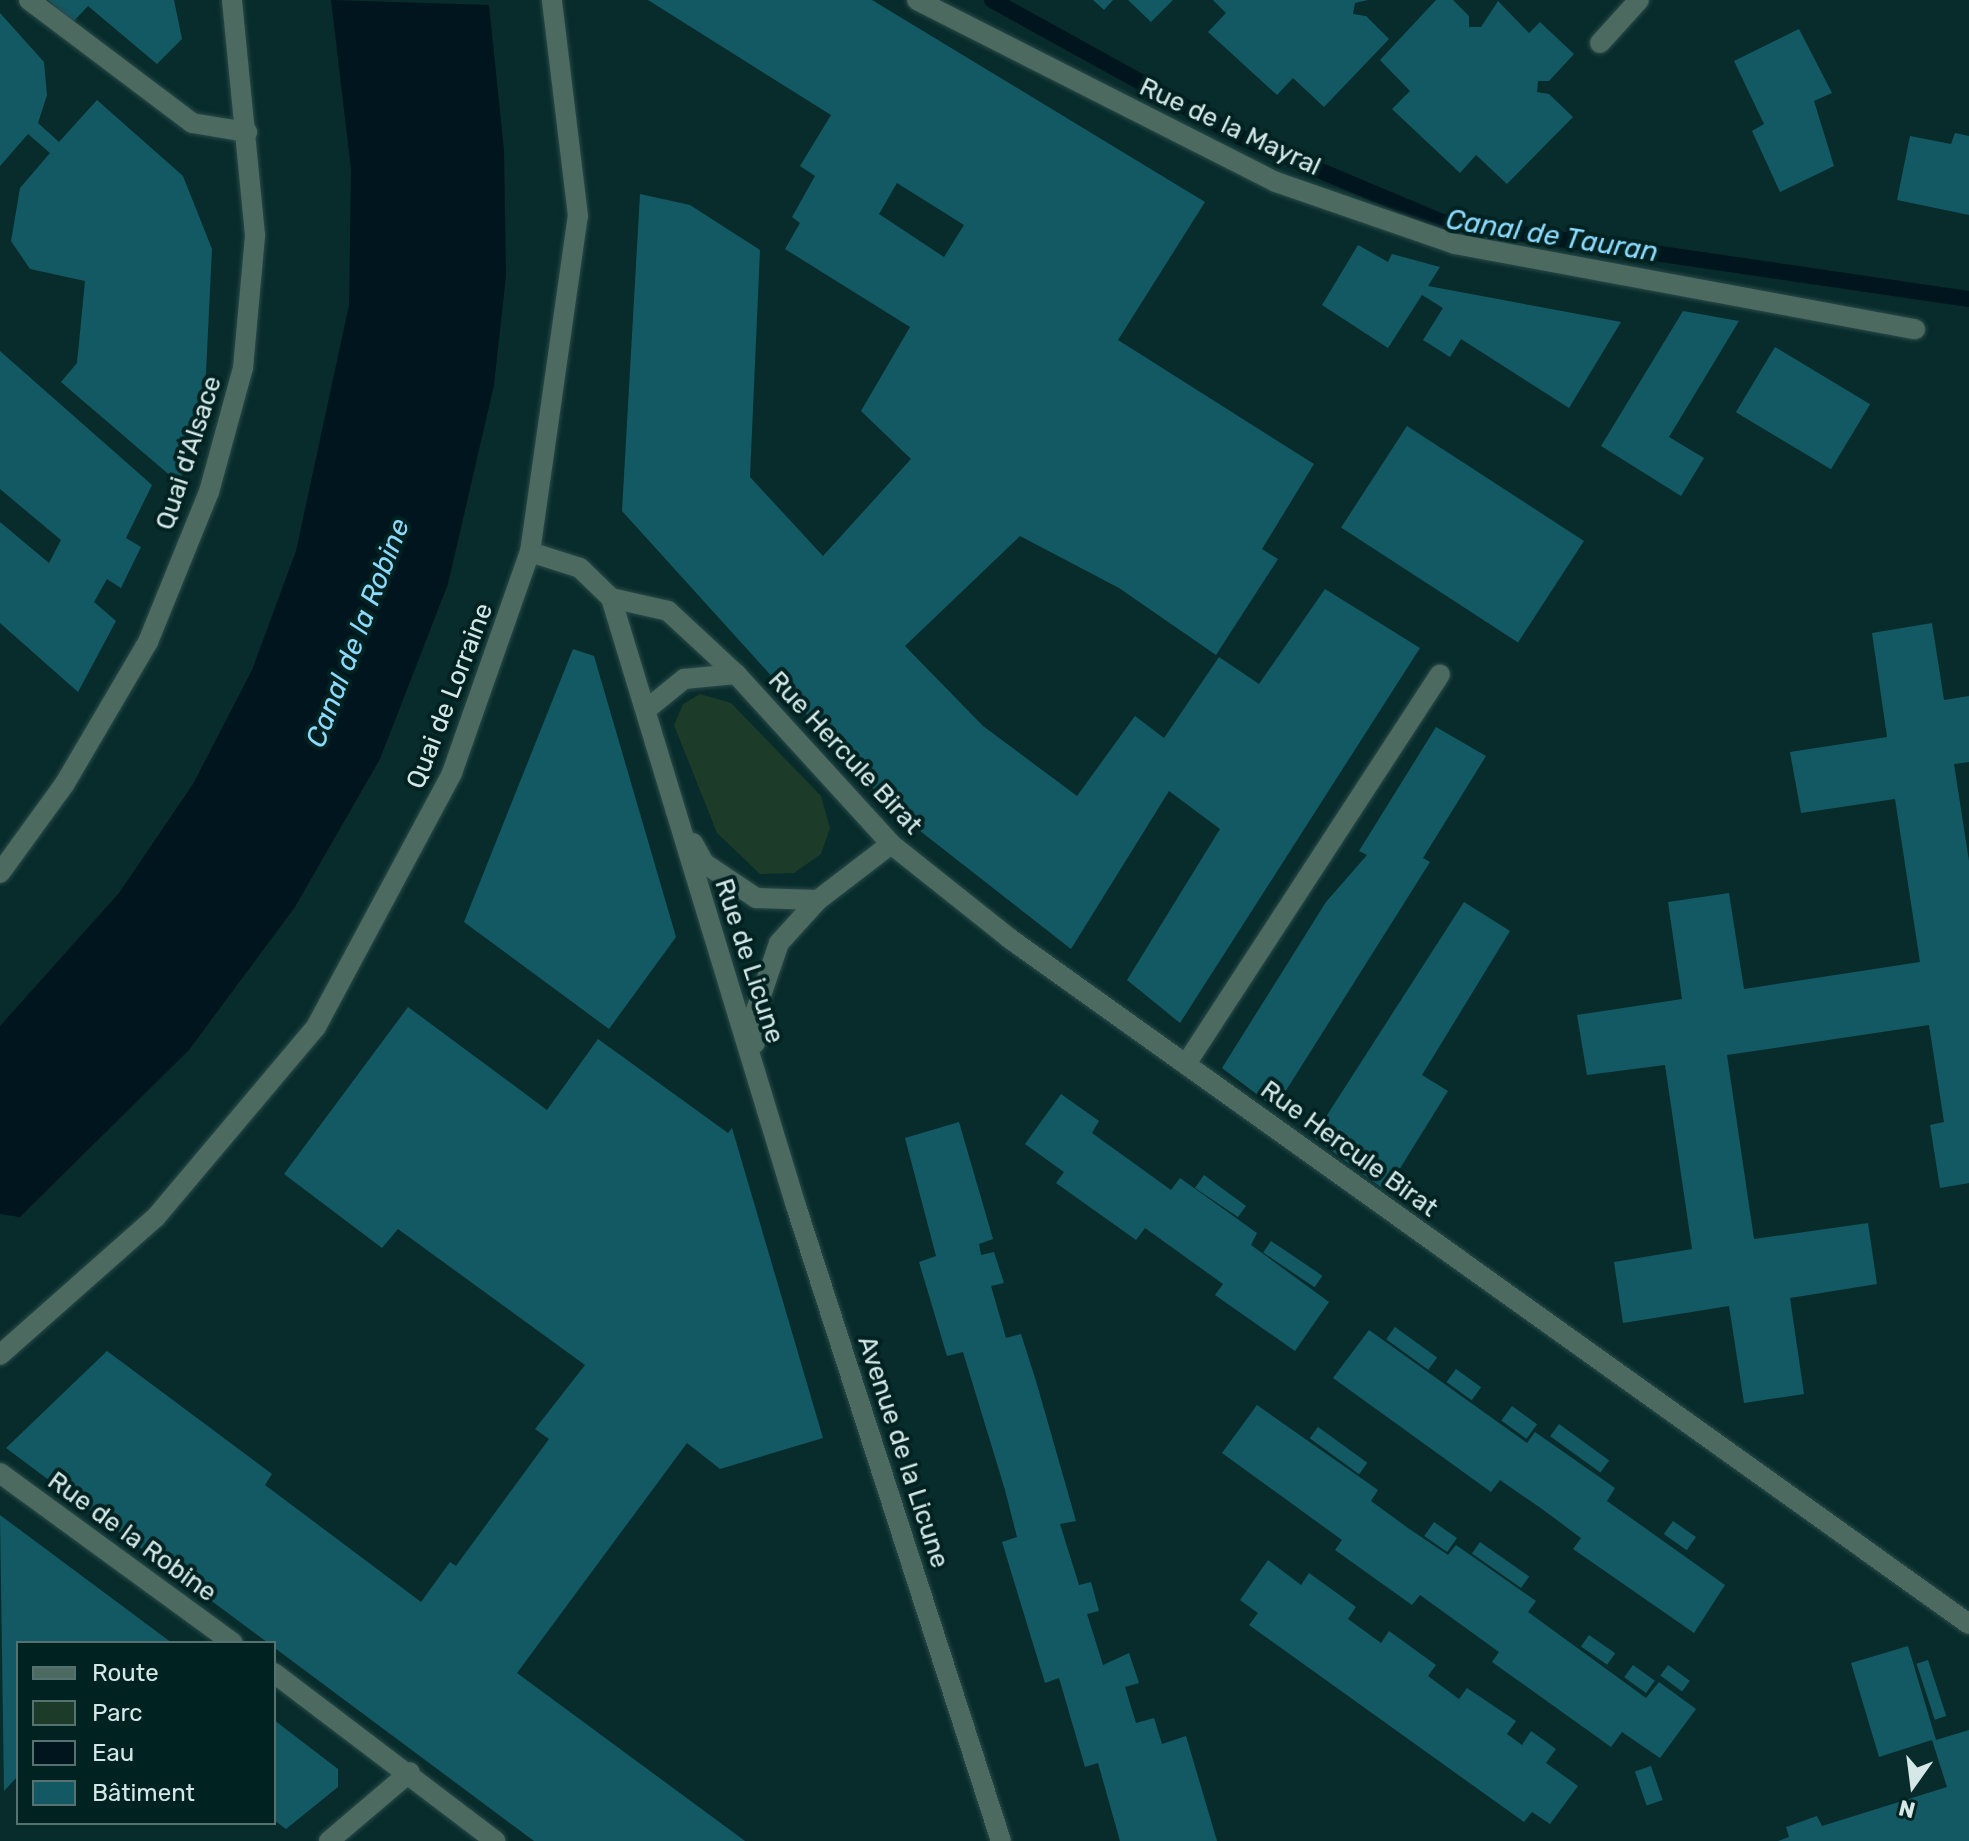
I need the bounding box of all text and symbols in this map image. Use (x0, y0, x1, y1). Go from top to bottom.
street label: Rue de la Mayral (1134, 71, 1326, 183)
water label: Canal de Tauran (1443, 203, 1661, 269)
street label: Quai d'Alsace (149, 372, 229, 534)
water label: Canal de la Robine (299, 514, 417, 752)
street label: Quai de Lorraine (400, 599, 500, 793)
street label: Rue Hercule Birat (762, 665, 928, 841)
street label: Rue de Licune (708, 875, 790, 1047)
street label: Rue Hercule Birat (1254, 1074, 1444, 1224)
street label: Avenue de la Licune (851, 1332, 955, 1572)
street label: Rue de la Robine (42, 1465, 222, 1609)
legend (16, 1641, 276, 1825)
text: Route (92, 1659, 159, 1687)
text: Parc (92, 1699, 143, 1727)
text: Eau (92, 1739, 134, 1767)
north arrow (1873, 1745, 1953, 1825)
text: Bâtiment (92, 1779, 195, 1807)
text: N (1896, 1794, 1918, 1824)

